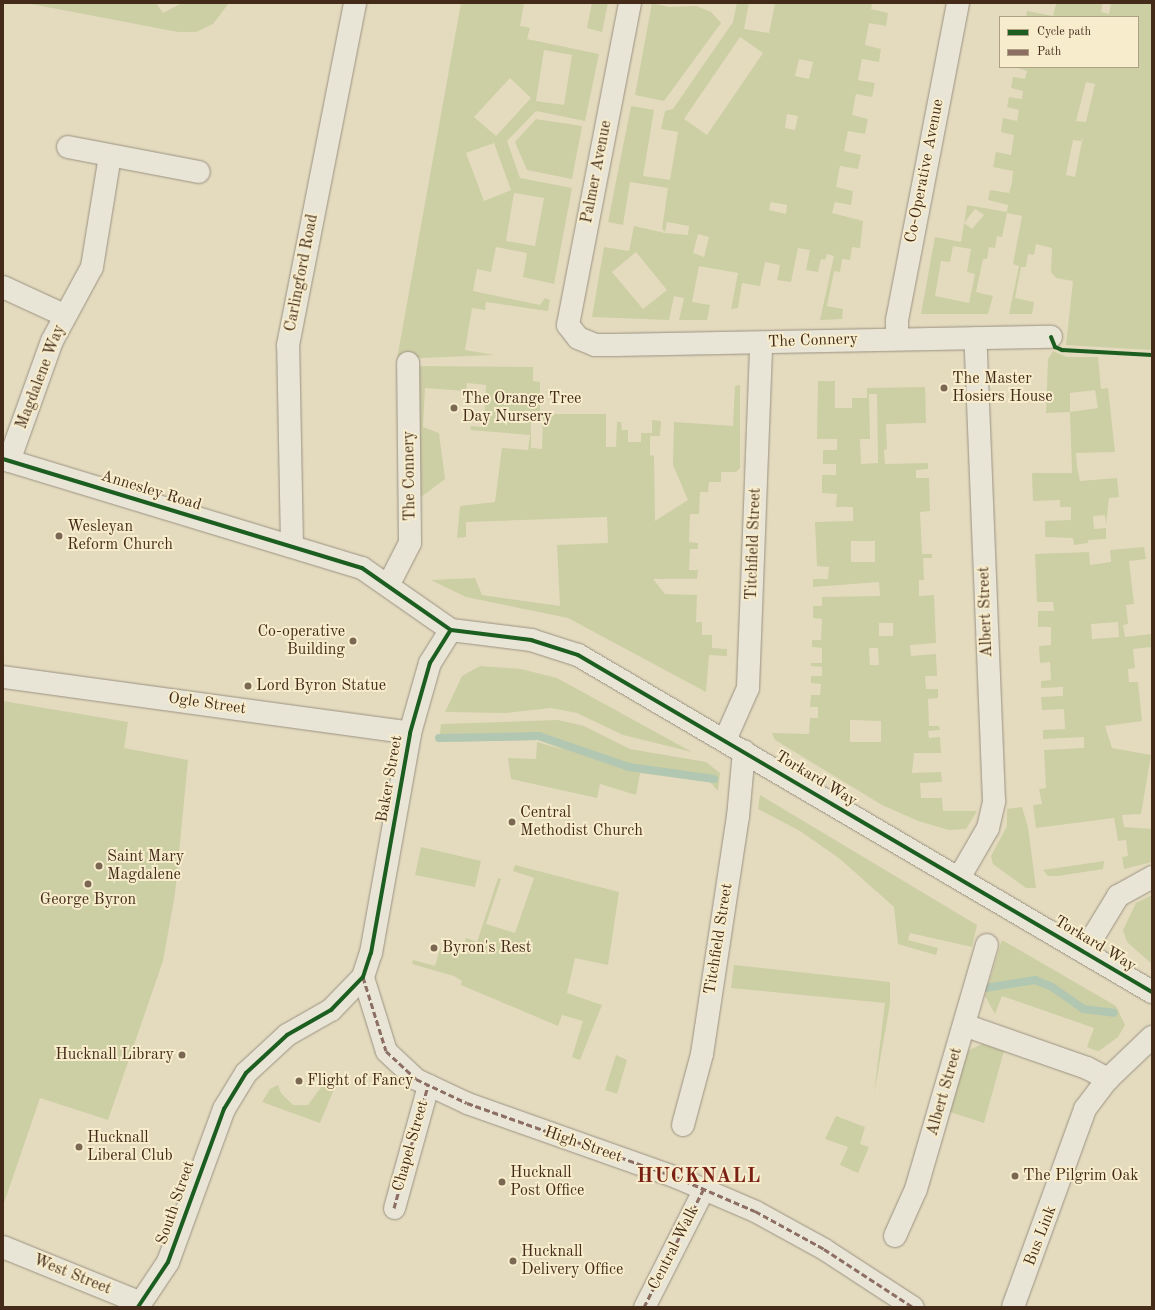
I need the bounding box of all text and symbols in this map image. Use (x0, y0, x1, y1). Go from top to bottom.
legend (999, 16, 1139, 68)
text: Cycle path (1037, 26, 1091, 38)
text: Path (1037, 46, 1061, 58)
street label: Co-Operative Avenue (902, 97, 948, 245)
street label: Palmer Avenue (578, 119, 616, 225)
street label: Carlingford Road (281, 213, 323, 333)
street label: Magdalene Way (12, 322, 70, 432)
street label: The Connery (768, 330, 858, 352)
place label: The Master Hosiers House (952, 369, 1053, 407)
marker: The Master Hosiers House (939, 383, 949, 393)
place label: The Orange Tree Day Nursery (462, 389, 581, 427)
marker: The Orange Tree Day Nursery (449, 403, 459, 413)
street label: The Connery (400, 431, 420, 521)
street label: Annesley Road (98, 467, 204, 515)
street label: Titchfield Street (742, 487, 766, 601)
place label: Wesleyan Reform Church (67, 517, 173, 555)
marker: Wesleyan Reform Church (54, 531, 64, 541)
street label: Albert Street (975, 566, 997, 658)
place label: Co-operative Building (257, 622, 345, 660)
marker: Co-operative Building (348, 636, 358, 646)
place label: Lord Byron Statue (256, 676, 386, 696)
marker: Lord Byron Statue (243, 681, 253, 691)
street label: Ogle Street (167, 689, 247, 719)
street label: Baker Street (373, 734, 407, 824)
street label: Torkard Way (771, 747, 861, 811)
place label: Central Methodist Church (520, 803, 643, 841)
marker: Central Methodist Church (507, 817, 517, 827)
place label: Saint Mary Magdalene (107, 847, 184, 885)
marker: Saint Mary Magdalene (94, 861, 104, 871)
marker: George Byron (83, 879, 93, 889)
street label: Titchfield Street (701, 882, 737, 996)
place label: George Byron (40, 890, 136, 910)
street label: Torkard Way (1050, 912, 1140, 976)
place label: Byron's Rest (442, 938, 531, 958)
marker: Byron's Rest (429, 943, 439, 953)
place label: Hucknall Library (55, 1045, 174, 1065)
street label: Albert Street (923, 1046, 967, 1138)
marker: Hucknall Library (177, 1050, 187, 1060)
place label: Flight of Fancy (307, 1071, 413, 1091)
marker: Flight of Fancy (294, 1076, 304, 1086)
street label: Chapel Street (389, 1098, 433, 1194)
street label: High Street (542, 1123, 624, 1167)
place label: Hucknall Liberal Club (87, 1128, 173, 1166)
marker: Hucknall Liberal Club (74, 1142, 84, 1152)
street label: South Street (153, 1158, 199, 1248)
place label: Hucknall Post Office (510, 1163, 584, 1201)
district label: HUCKNALL (637, 1165, 761, 1189)
place label: The Pilgrim Oak (1023, 1166, 1139, 1186)
marker: The Pilgrim Oak (1010, 1171, 1020, 1181)
marker: Hucknall Post Office (497, 1177, 507, 1187)
street label: Central Walk (645, 1203, 703, 1293)
street label: Bus Link (1021, 1203, 1061, 1269)
place label: Hucknall Delivery Office (521, 1242, 623, 1280)
street label: West Street (30, 1251, 114, 1299)
marker: Hucknall Delivery Office (508, 1256, 518, 1266)

